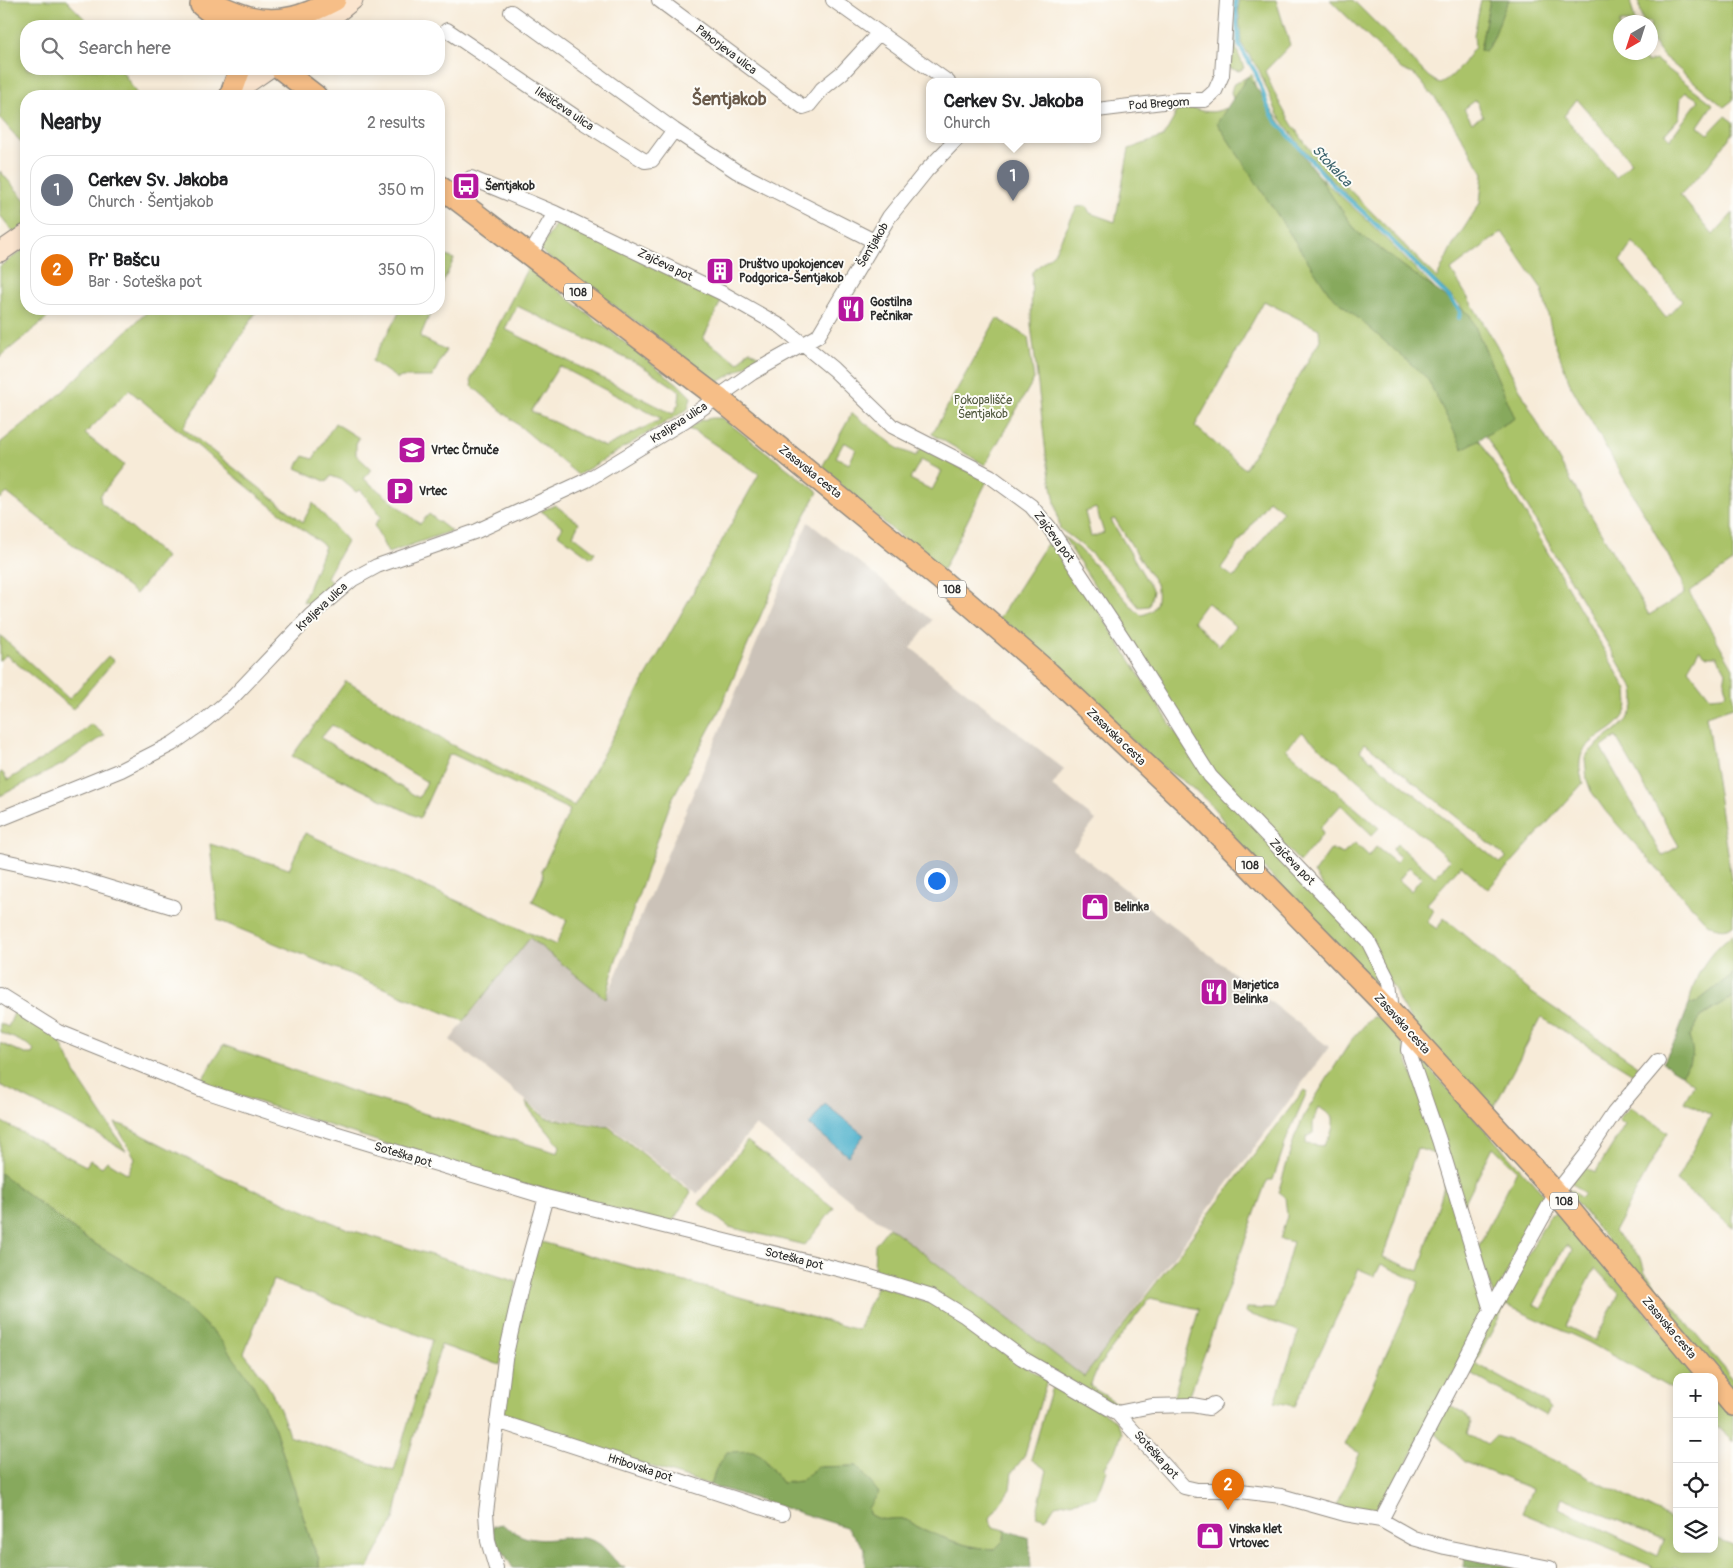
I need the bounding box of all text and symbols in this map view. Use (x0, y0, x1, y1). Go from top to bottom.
north arrow (1613, 15, 1658, 60)
search box (20, 20, 445, 75)
street label: Pahorjeva ulica (692, 22, 760, 78)
icon: search (38, 34, 66, 62)
text: Search here (78, 36, 171, 60)
popup (926, 78, 1101, 143)
street label: Ilešičeva ulica (532, 84, 597, 134)
district label: Šentjakob (692, 87, 767, 111)
text: Cerkev Sv. Jakoba (944, 89, 1083, 113)
street label: Pod Bregom (1128, 94, 1190, 114)
text: Nearby (40, 109, 101, 136)
text: 2 results (367, 113, 425, 133)
text: Church (944, 113, 990, 133)
water label: Stokalca (1309, 142, 1356, 191)
pin: 1 (997, 160, 1029, 201)
text: Cerkev Sv. Jakoba (88, 168, 228, 192)
bus stop icon: Šentjakob (451, 171, 481, 201)
place label: Šentjakob (485, 177, 535, 194)
text: 1 (54, 180, 60, 200)
text: 350 m (378, 180, 424, 200)
text: Church · Šentjakob (88, 192, 214, 212)
street label: Šentjakob (853, 219, 892, 270)
street label: Zajčeva pot (635, 245, 695, 285)
text: Pr' Bašcu (88, 248, 160, 272)
building icon: Društvo upokojencev Podgorica-Šentjakob (705, 256, 735, 286)
place label: Društvo upokojencev Podgorica-Šentjakob (739, 257, 844, 286)
text: 2 (53, 260, 61, 280)
text: 350 m (378, 260, 424, 280)
text: Bar · Soteška pot (88, 272, 202, 292)
road number: 108 (564, 284, 592, 300)
restaurant icon: Gostilna Pečnikar (836, 294, 866, 324)
place label: Gostilna Pečnikar (870, 295, 913, 324)
park label: Pokopališče Šentjakob (954, 393, 1012, 422)
street label: Kraljeva ulica (648, 399, 711, 447)
school or university icon: Vrtec Črnuče (397, 435, 427, 465)
place label: Vrtec Črnuče (431, 442, 500, 458)
street label: Zasavska cesta (776, 442, 845, 502)
parking icon: Vrtec (385, 476, 415, 506)
place label: Vrtec (419, 484, 447, 499)
street label: Zajčeva pot (1031, 509, 1078, 565)
street label: Kraljeva ulica (293, 579, 351, 635)
road number: 108 (938, 580, 966, 598)
street label: Zasavska cesta (1083, 705, 1149, 769)
street label: Zajčeva pot (1266, 836, 1318, 889)
road number: 108 (1236, 856, 1264, 874)
your location (924, 868, 950, 894)
shop icon: Belinka (1080, 892, 1110, 922)
place label: Belinka (1114, 900, 1149, 915)
restaurant icon: Marjetica Belinka (1199, 977, 1229, 1007)
place label: Marjetica Belinka (1233, 978, 1279, 1007)
street label: Zasavska cesta (1371, 991, 1433, 1058)
street label: Soteška pot (372, 1139, 434, 1171)
road number: 108 (1550, 1192, 1578, 1210)
street label: Soteška pot (763, 1245, 825, 1274)
street label: Zasavska cesta (1639, 1294, 1700, 1362)
map controls (1673, 1373, 1718, 1553)
button: + (1673, 1373, 1718, 1418)
button: − (1673, 1418, 1718, 1463)
street label: Soteška pot (1130, 1428, 1182, 1482)
street label: Hribovska pot (606, 1450, 674, 1486)
button: locate (1673, 1463, 1718, 1508)
pin: 2 (1212, 1469, 1244, 1510)
button: layers (1673, 1508, 1718, 1553)
shop icon: Vinska klet Vrtovec (1195, 1521, 1225, 1551)
place label: Vinska klet Vrtovec (1229, 1522, 1283, 1551)

